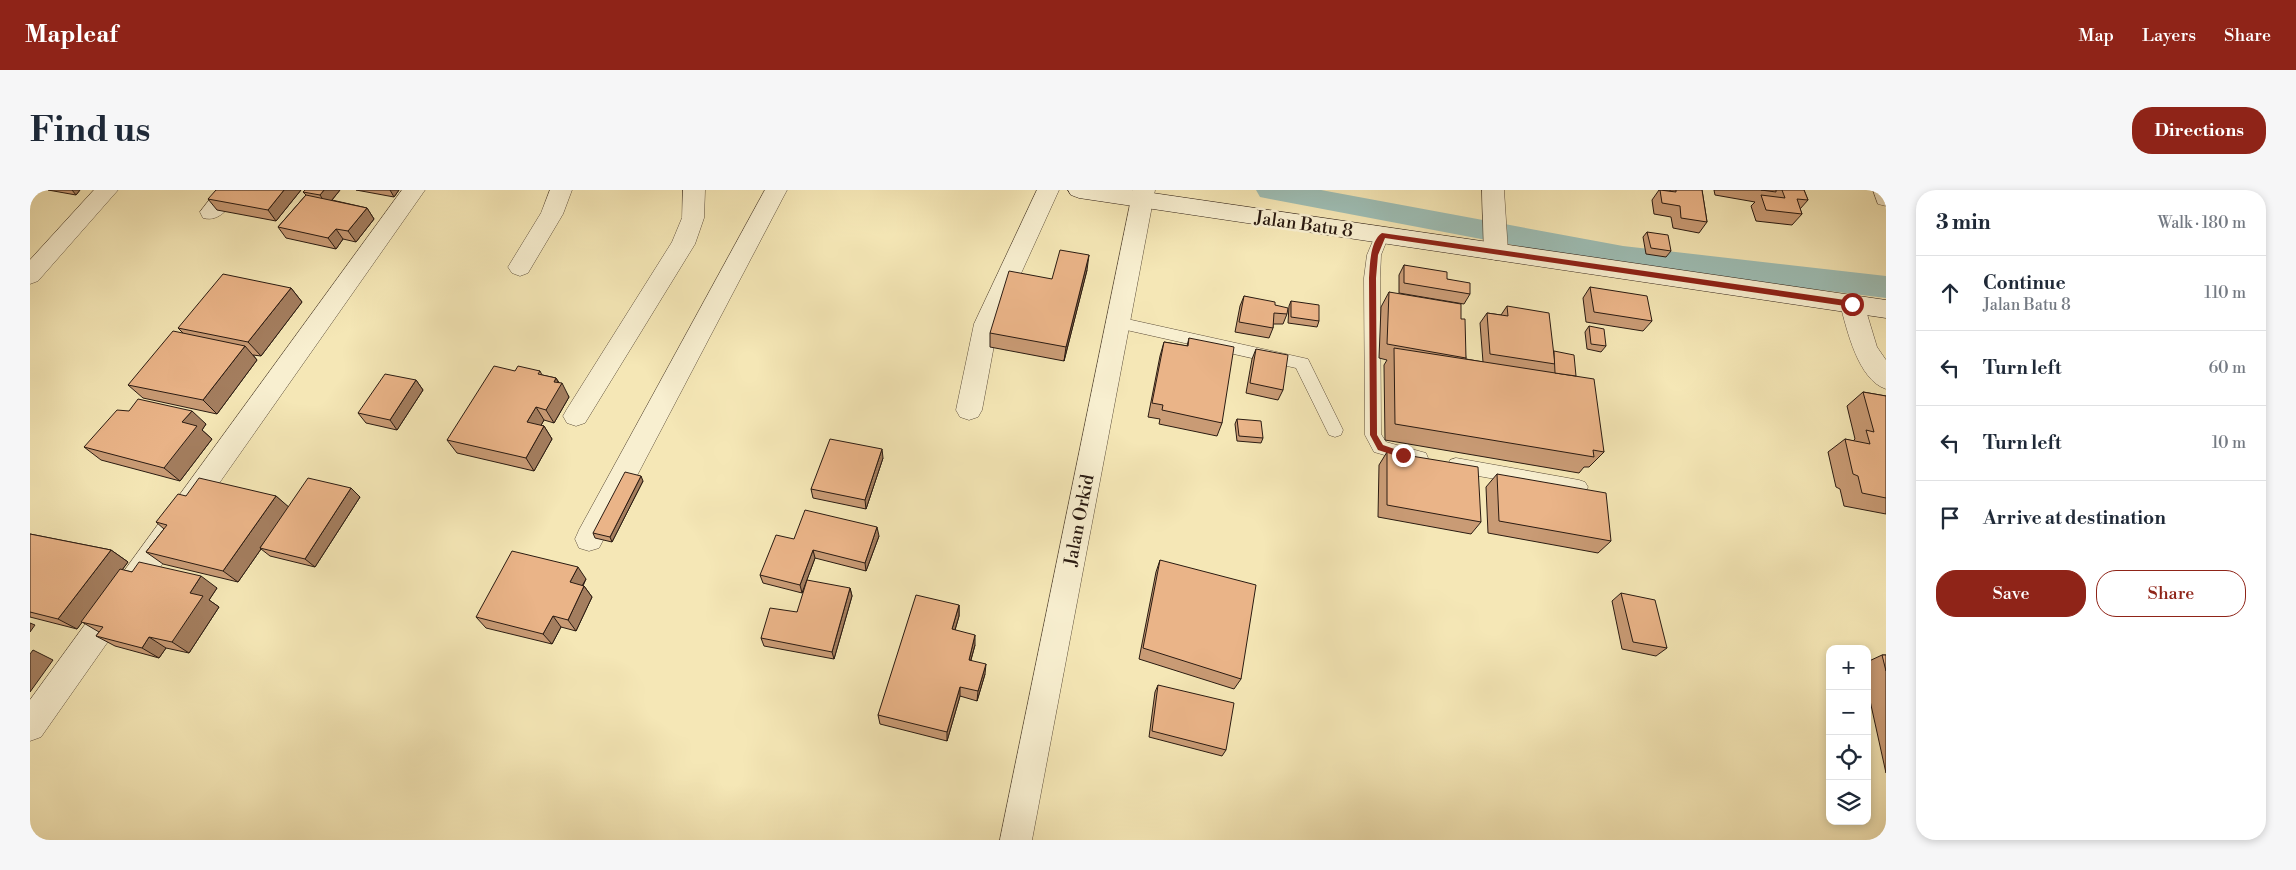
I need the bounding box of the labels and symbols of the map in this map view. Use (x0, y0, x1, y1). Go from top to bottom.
street label: Jalan Batu 8 (1252, 206, 1354, 243)
route start (1841, 293, 1864, 316)
route end (1392, 444, 1415, 467)
street label: Jalan Orkid (1059, 472, 1100, 569)

